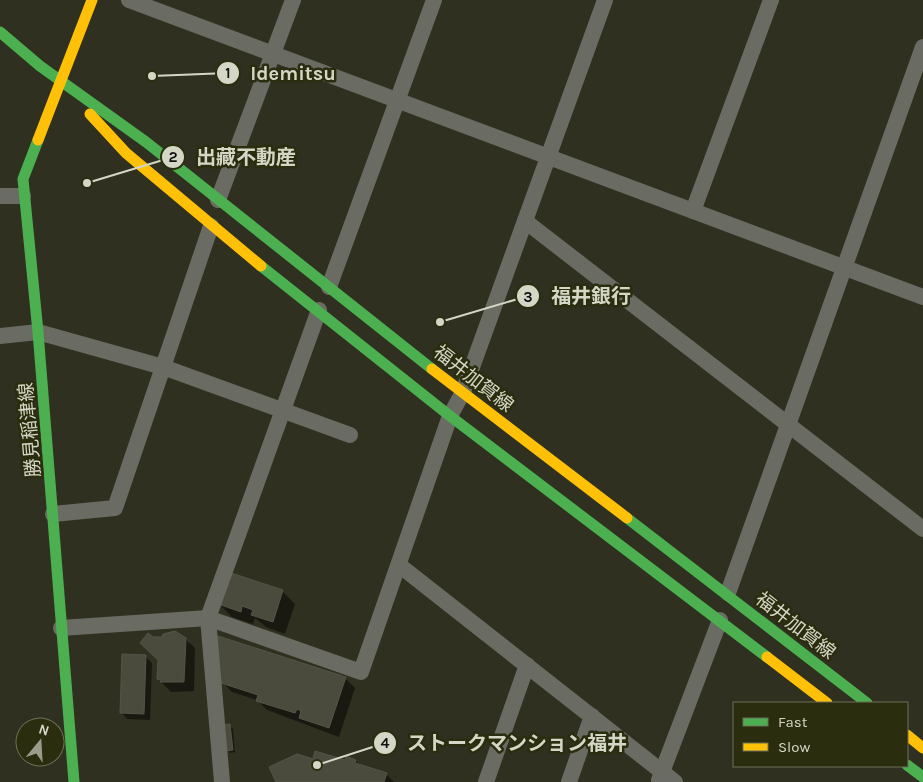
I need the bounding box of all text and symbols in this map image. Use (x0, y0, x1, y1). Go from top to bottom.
callout: Idemitsu (216, 55, 346, 90)
text: Idemitsu (250, 62, 336, 85)
text: 1 (225, 64, 231, 82)
callout: 出藏不動産 (161, 139, 306, 174)
text: 出藏不動産 (196, 146, 296, 169)
text: 2 (168, 148, 178, 166)
callout: 福井銀行 (516, 279, 641, 314)
text: 福井銀行 (551, 285, 631, 308)
text: 3 (523, 288, 533, 306)
street label: 福井加賀線 (429, 341, 518, 417)
street label: 勝見稲津線 (15, 382, 45, 478)
street label: 福井加賀線 (751, 588, 840, 664)
legend (733, 702, 908, 767)
text: Fast (778, 713, 808, 731)
north arrow (15, 717, 65, 767)
text: N (36, 720, 51, 740)
callout: ストークマンション福井 (372, 726, 637, 761)
text: ストークマンション福井 (407, 732, 627, 755)
text: 4 (381, 734, 390, 752)
text: Slow (778, 738, 810, 756)

